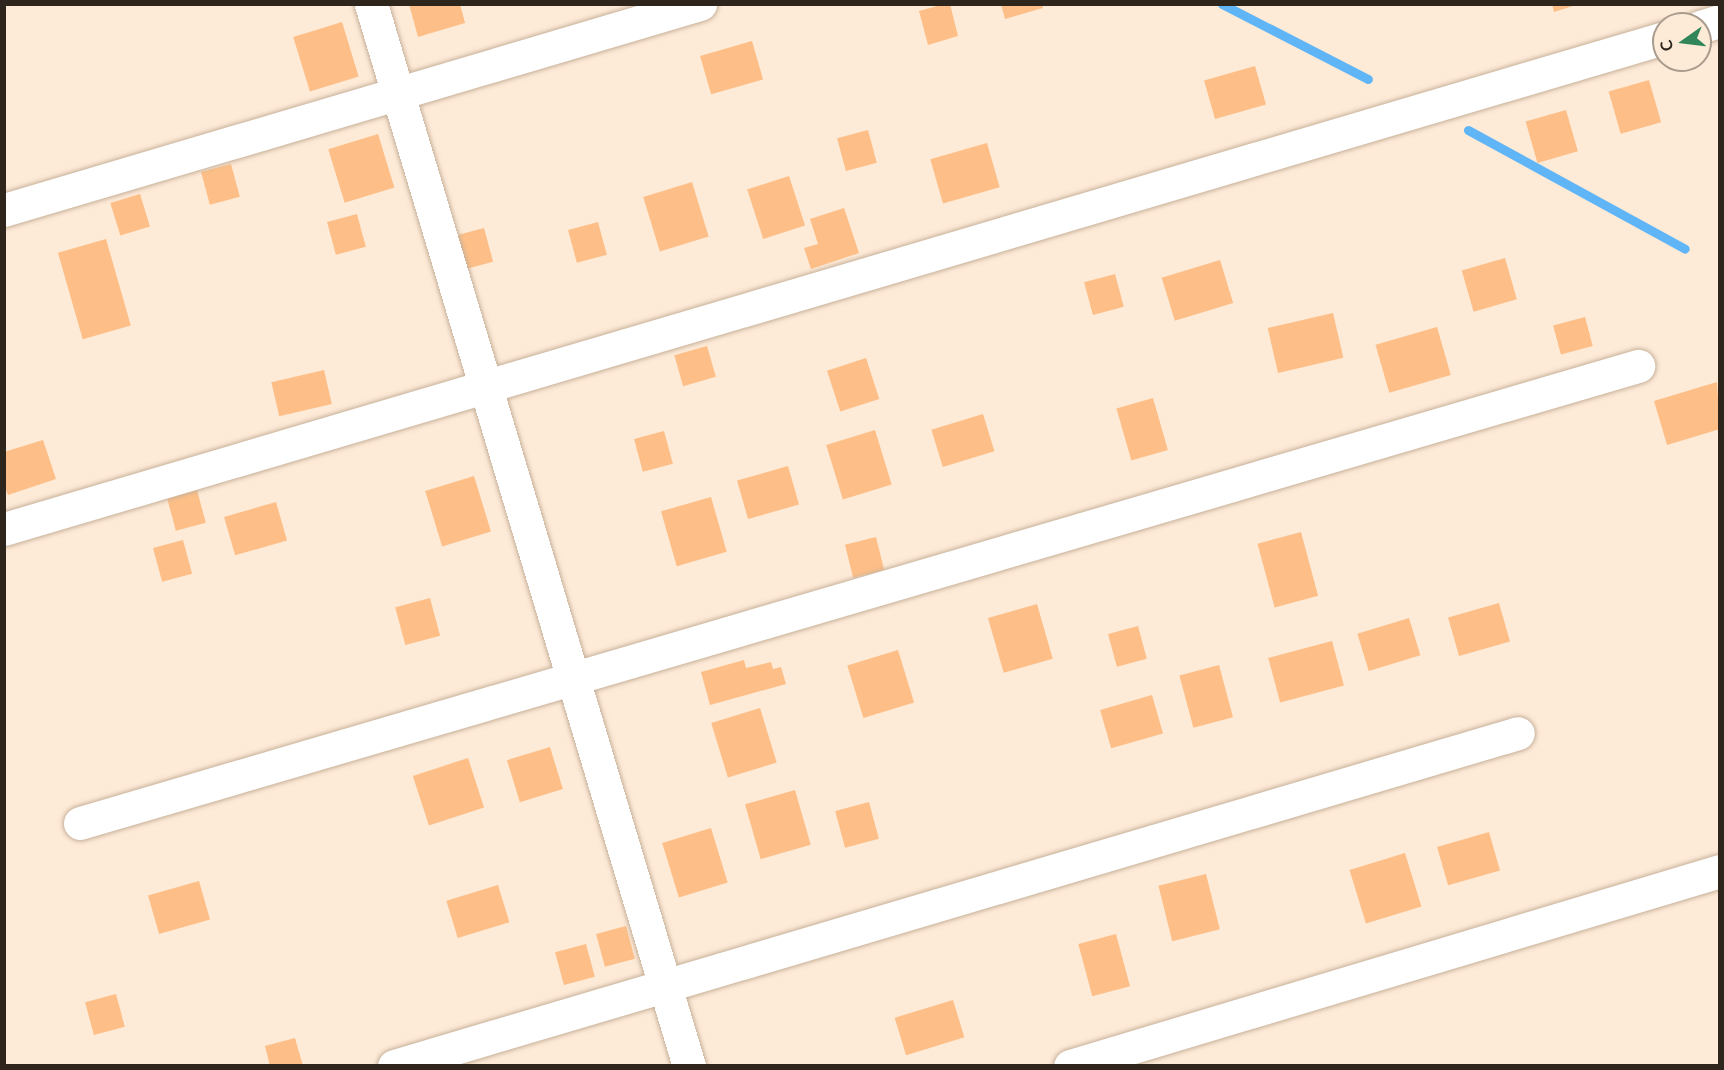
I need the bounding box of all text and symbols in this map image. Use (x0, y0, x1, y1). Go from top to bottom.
north arrow (1652, 12, 1712, 72)
text: С (1655, 39, 1676, 53)

